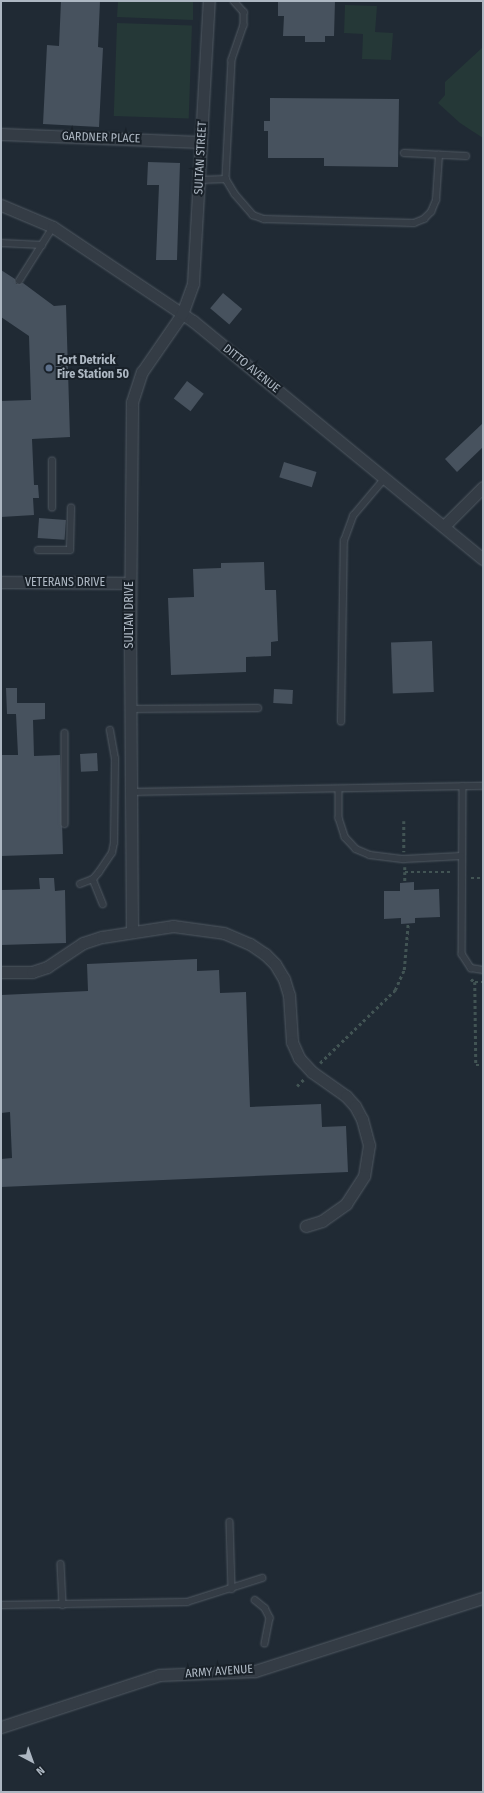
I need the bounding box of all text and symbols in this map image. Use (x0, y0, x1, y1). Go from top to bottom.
street label: SULTAN STREET (192, 121, 210, 195)
street label: GARDNER PLACE (62, 129, 140, 147)
street label: DITTO AVENUE (220, 342, 282, 396)
place label: Fort Detrick Fire Station 50 (57, 354, 129, 382)
marker: Fort Detrick Fire Station 50 (44, 363, 54, 373)
street label: VETERANS DRIVE (25, 576, 105, 590)
street label: SULTAN DRIVE (123, 581, 137, 649)
street label: ARMY AVENUE (185, 1662, 253, 1682)
north arrow (12, 1741, 52, 1781)
text: N (33, 1763, 47, 1778)

